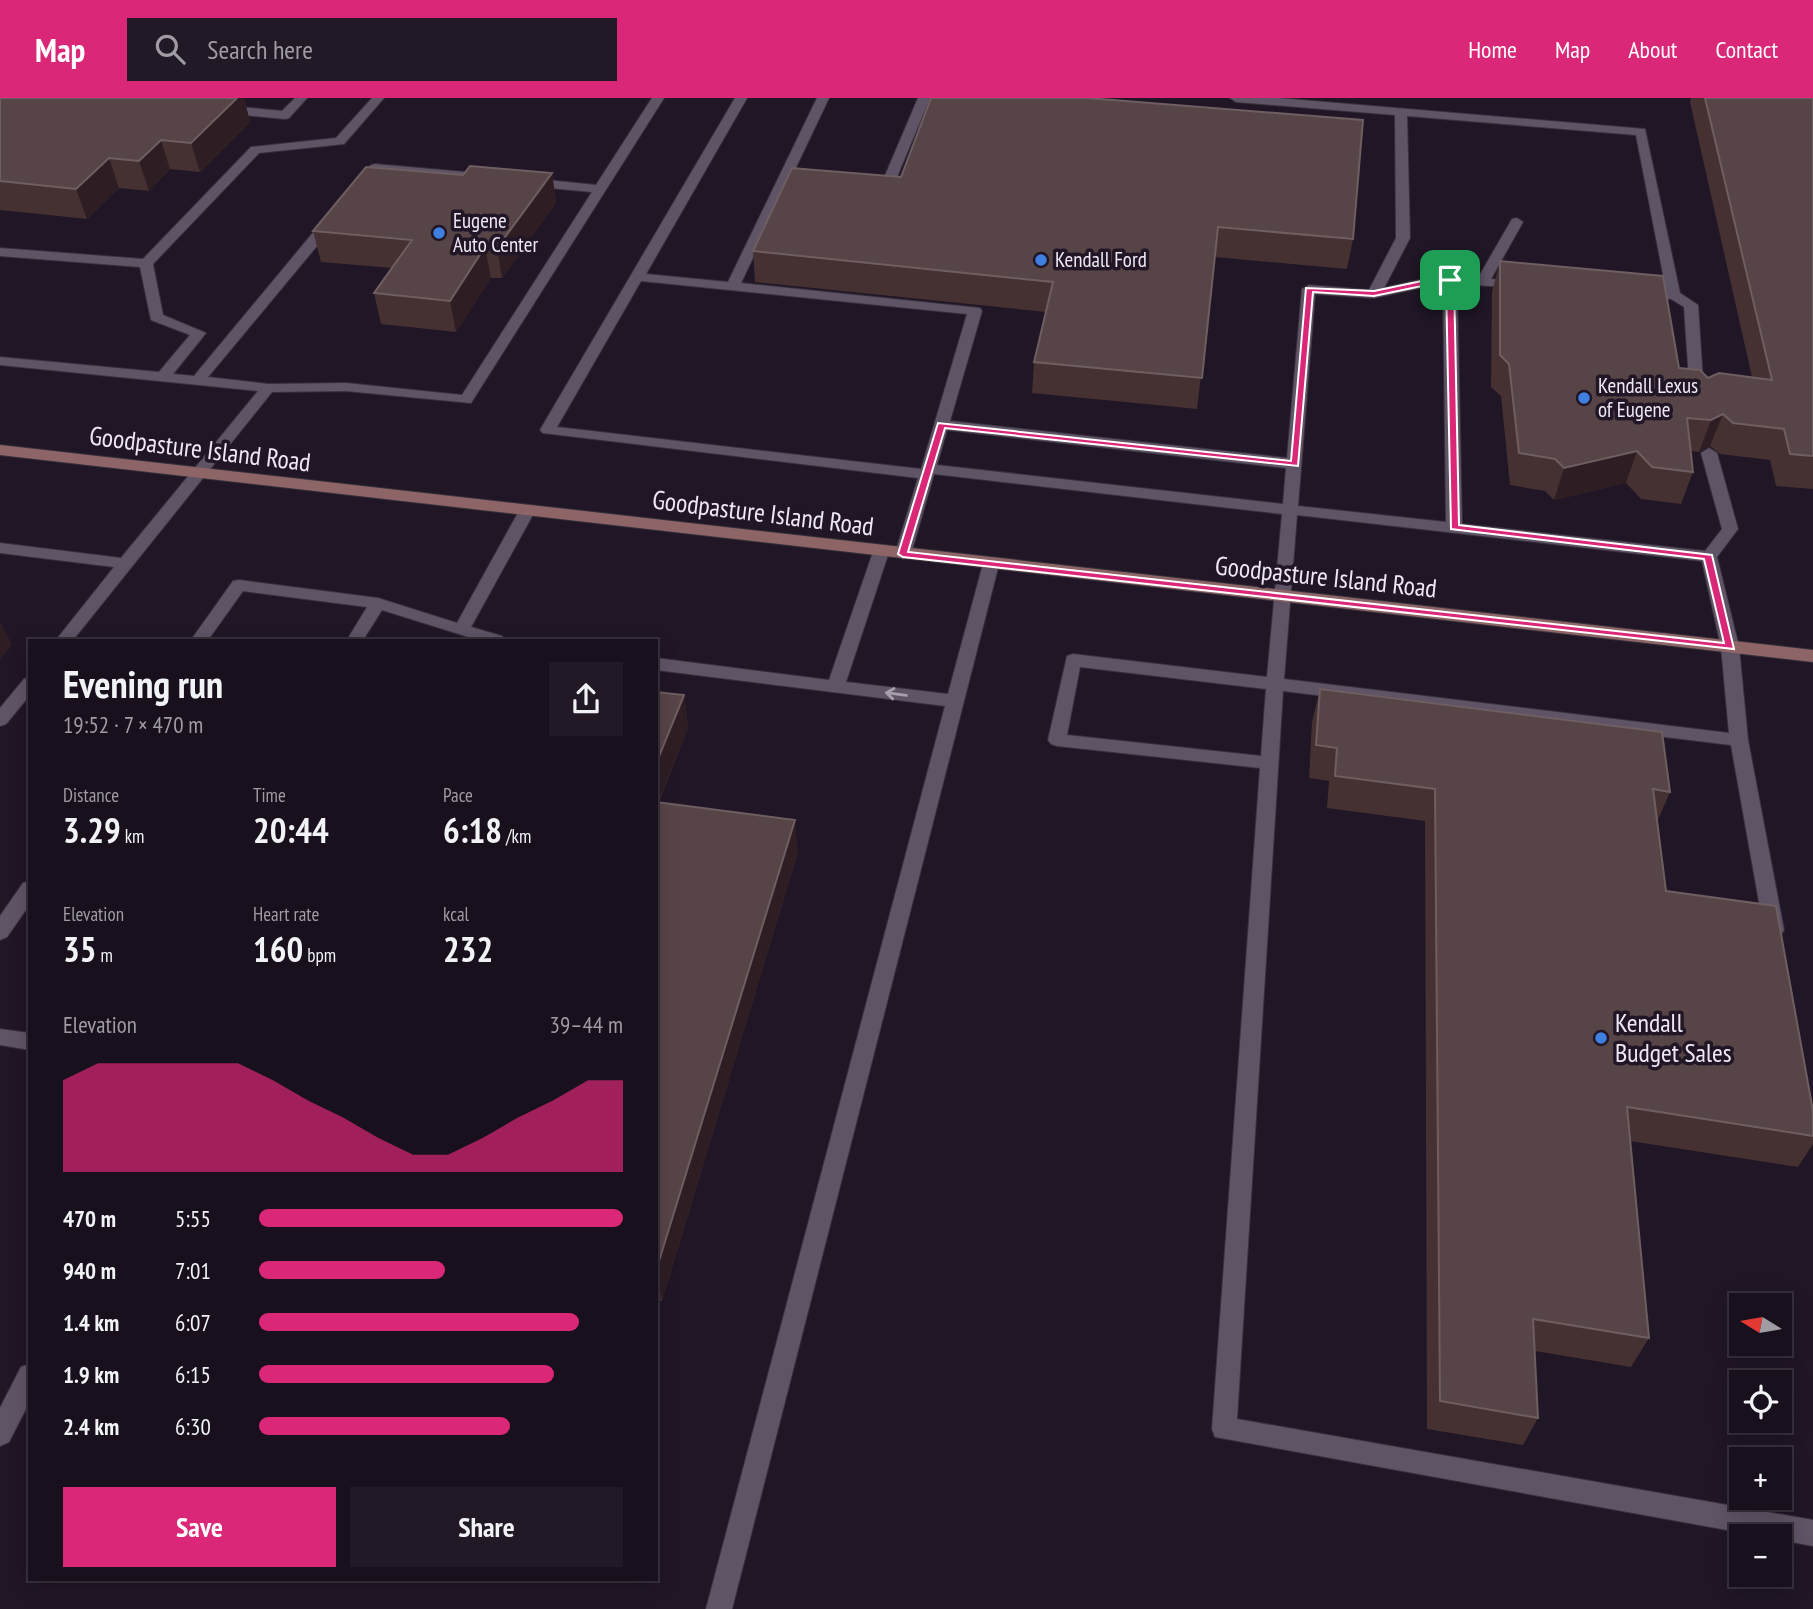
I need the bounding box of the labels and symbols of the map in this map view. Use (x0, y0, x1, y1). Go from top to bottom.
place label: Eugene Auto Center (453, 207, 538, 258)
marker: Eugene Auto Center (431, 225, 447, 241)
place label: Kendall Ford (1055, 246, 1147, 273)
pin (1420, 250, 1480, 310)
marker: Kendall Ford (1033, 252, 1049, 268)
place label: Kendall Lexus of Eugene (1598, 372, 1698, 423)
marker: Kendall Lexus of Eugene (1576, 390, 1592, 406)
street label: Goodpasture Island Road (88, 419, 313, 478)
street label: Goodpasture Island Road (651, 483, 876, 542)
street label: Goodpasture Island Road (1214, 548, 1439, 605)
one-way arrow (885, 687, 908, 700)
place label: Kendall Budget Sales (1615, 1006, 1732, 1069)
marker: Kendall Budget Sales (1593, 1030, 1609, 1046)
north arrow (1729, 1293, 1792, 1356)

